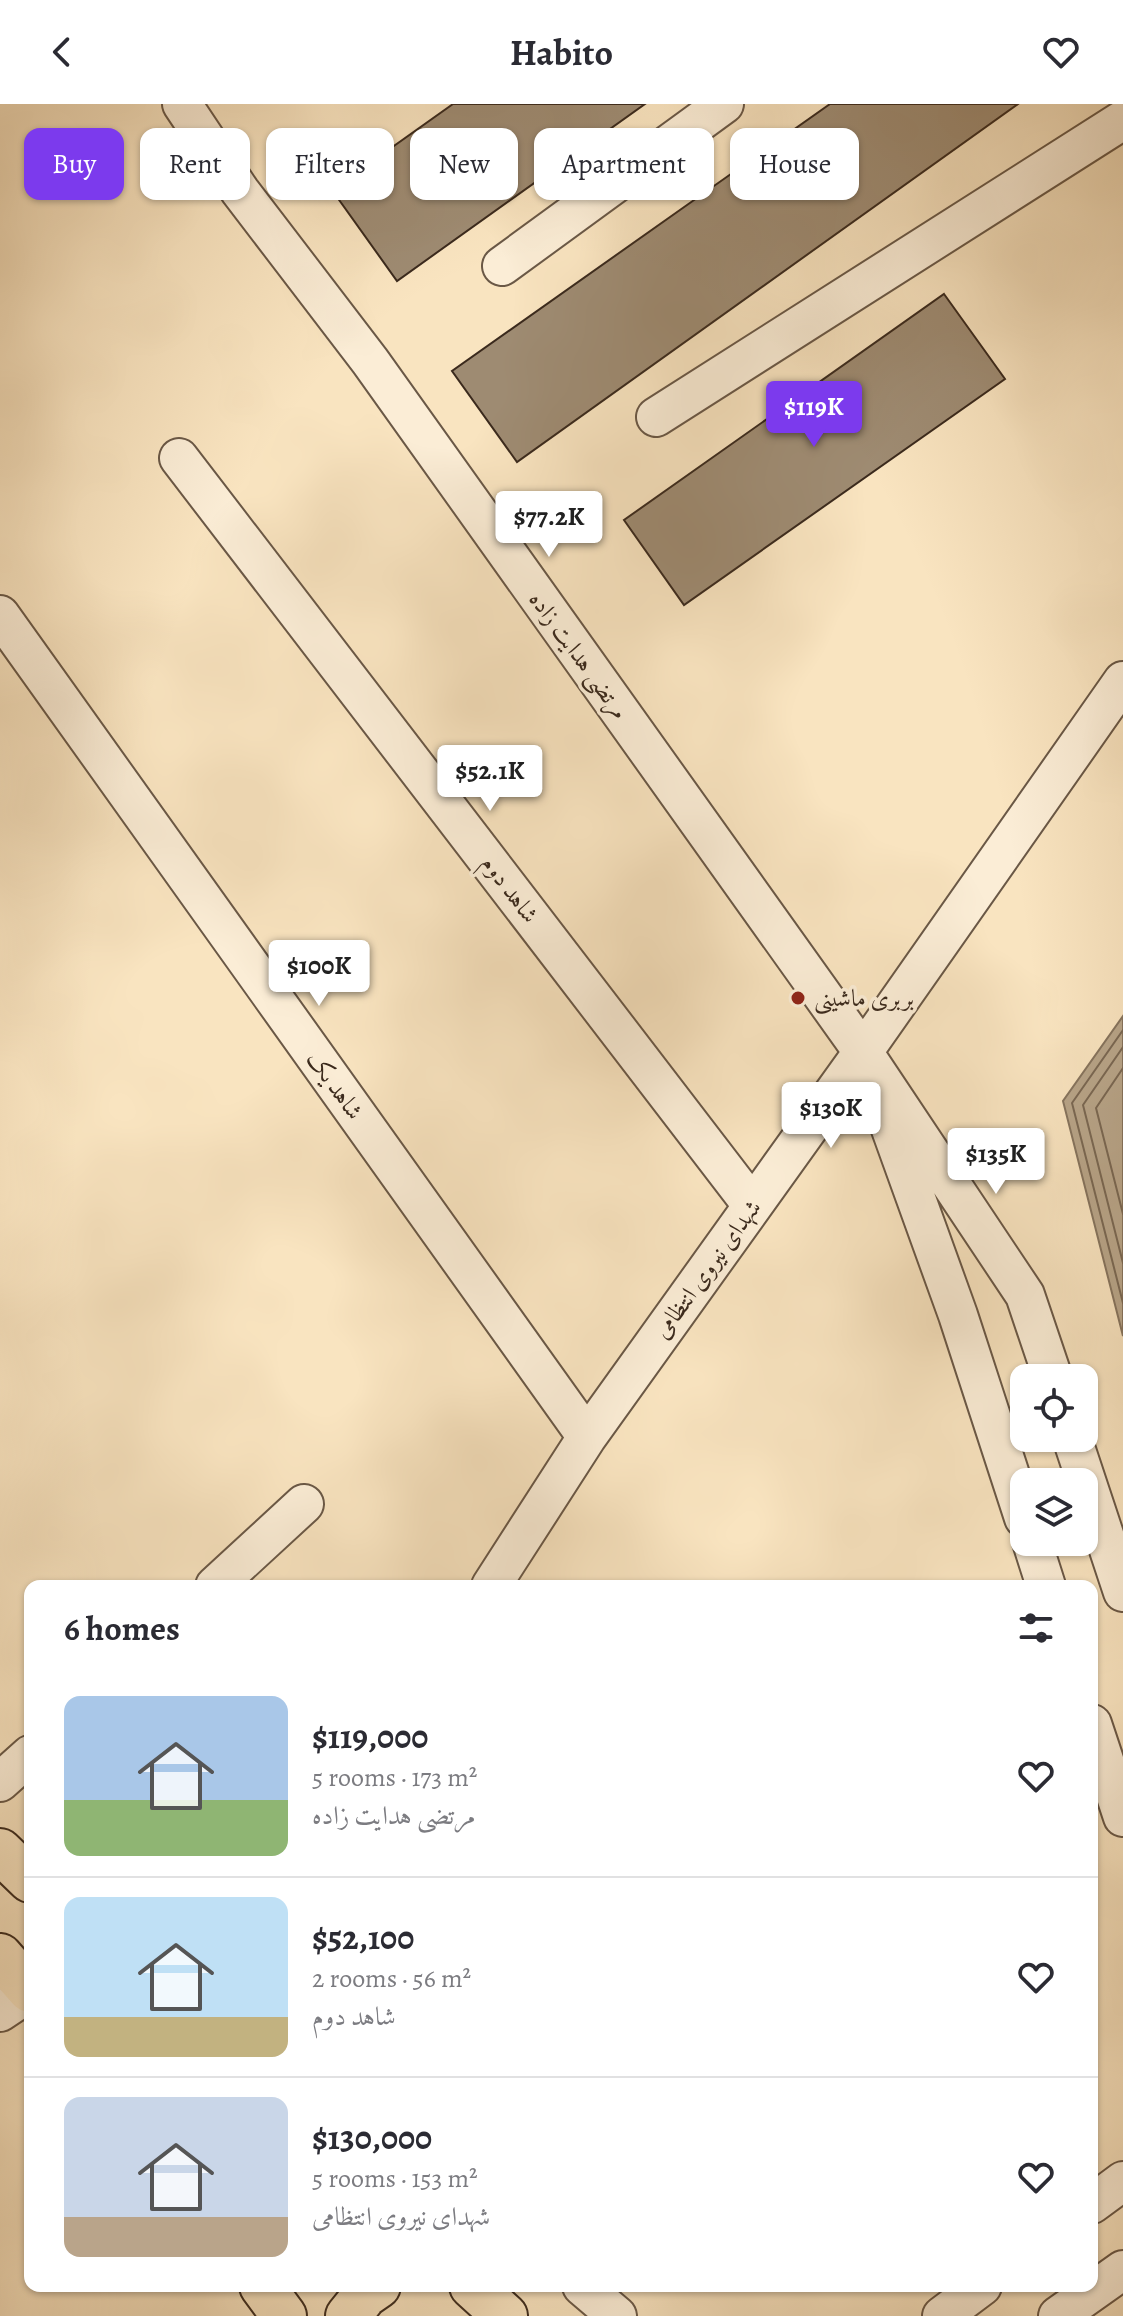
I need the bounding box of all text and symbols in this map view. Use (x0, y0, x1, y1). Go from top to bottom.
text: Habito (510, 28, 613, 77)
icon: back (40, 30, 84, 74)
icon: heart (1039, 30, 1083, 74)
chip: Buy (24, 128, 124, 200)
chip: Rent (140, 128, 250, 200)
chip: Filters (266, 128, 394, 200)
chip: New (410, 128, 518, 200)
chip: Apartment (534, 128, 714, 200)
chip: House (730, 128, 859, 200)
pin: $119K (758, 381, 870, 449)
text: $119K (784, 389, 844, 424)
pin: $77.2K (484, 491, 614, 559)
text: $77.2K (513, 499, 585, 534)
street label: مرتضی هدایت زاده (521, 585, 636, 726)
pin: $52.1K (425, 745, 555, 813)
text: $52.1K (455, 753, 525, 788)
street label: شاهد دوم (470, 849, 546, 932)
pin: $100K (263, 940, 375, 1008)
text: $100K (287, 948, 351, 983)
place label: بربری ماشینی (814, 982, 914, 1015)
marker: بربری ماشینی (789, 989, 807, 1007)
street label: شاهد یک (299, 1044, 371, 1126)
pin: $130K (775, 1082, 887, 1150)
text: $130K (800, 1090, 862, 1125)
pin: $135K (940, 1128, 1052, 1196)
text: $135K (966, 1136, 1026, 1171)
street label: شهدای نیروی انتظامی (646, 1193, 768, 1345)
map controls (1010, 1364, 1098, 1556)
button: locate (1010, 1364, 1098, 1452)
button: layers (1010, 1468, 1098, 1556)
text: 6 homes (64, 1605, 180, 1652)
icon: filters (1014, 1606, 1058, 1650)
text: $119,000 (312, 1713, 428, 1760)
icon: home (128, 1728, 224, 1824)
icon: heart (1014, 1754, 1058, 1798)
text: 5 rooms · 173 m² (312, 1760, 477, 1795)
text: مرتضی هدایت زاده (312, 1798, 475, 1833)
text: $52,100 (312, 1914, 414, 1961)
icon: home (128, 1929, 224, 2025)
icon: heart (1014, 1955, 1058, 1999)
text: 2 rooms · 56 m² (312, 1961, 471, 1996)
text: شاهد دوم (312, 1999, 396, 2034)
text: $130,000 (312, 2114, 432, 2161)
icon: home (128, 2129, 224, 2225)
icon: heart (1014, 2155, 1058, 2199)
text: 5 rooms · 153 m² (312, 2161, 478, 2196)
text: شهدای نیروی انتظامی (312, 2199, 490, 2234)

